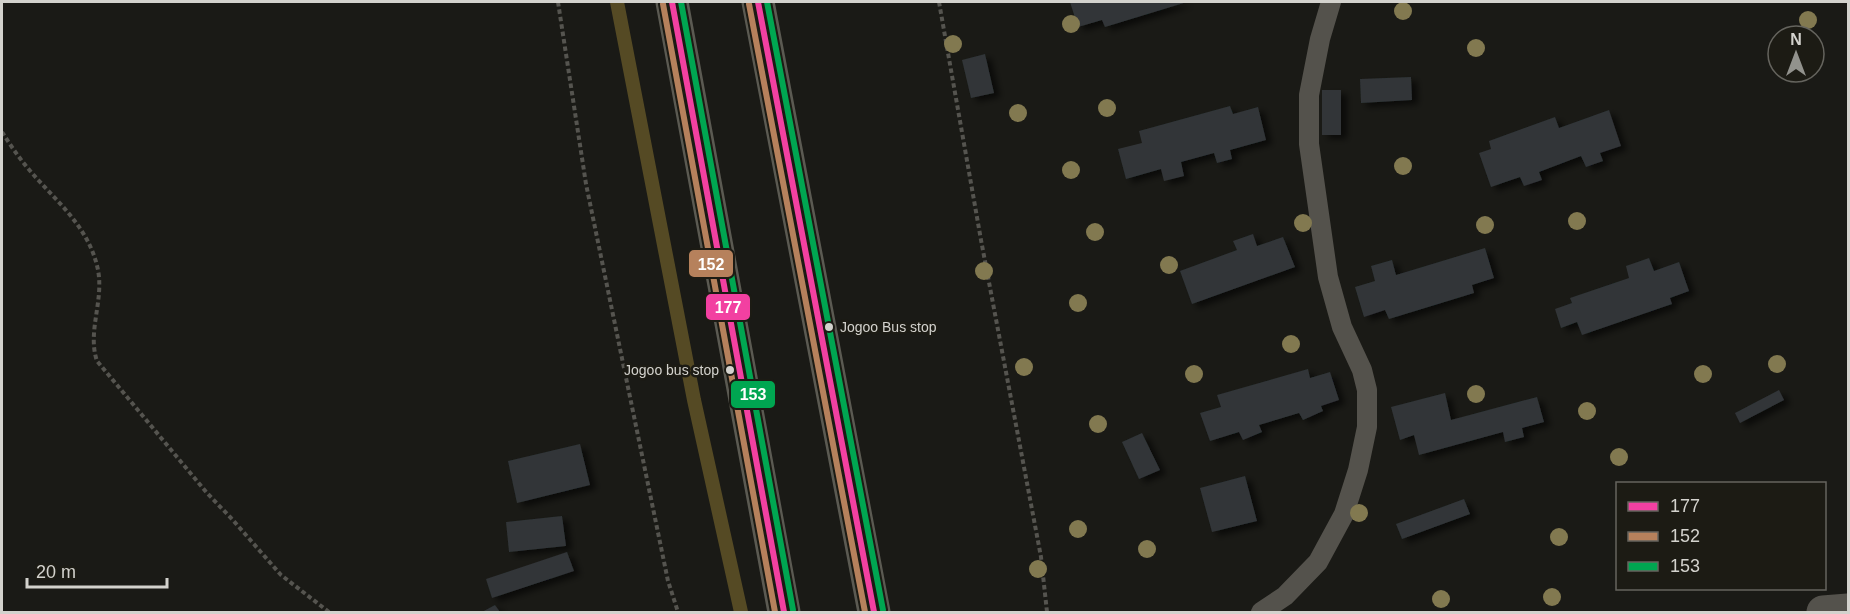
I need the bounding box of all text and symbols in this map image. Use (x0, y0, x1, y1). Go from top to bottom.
north arrow (1766, 24, 1826, 84)
text: N (1790, 31, 1802, 48)
line badge: 152 (688, 249, 734, 278)
text: 152 (698, 256, 724, 273)
line badge: 177 (705, 293, 751, 321)
text: 177 (715, 299, 741, 316)
place label: Jogoo Bus stop (840, 319, 937, 335)
marker: Jogoo Bus stop (823, 321, 835, 333)
place label: Jogoo bus stop (624, 362, 719, 378)
marker: Jogoo bus stop (724, 364, 736, 376)
line badge: 153 (730, 380, 776, 409)
text: 153 (740, 386, 766, 403)
legend (1616, 482, 1826, 590)
text: 177 (1670, 496, 1700, 516)
text: 152 (1670, 526, 1700, 546)
scale bar (27, 551, 166, 589)
text: 153 (1670, 556, 1700, 576)
text: 20 m (36, 562, 76, 582)

